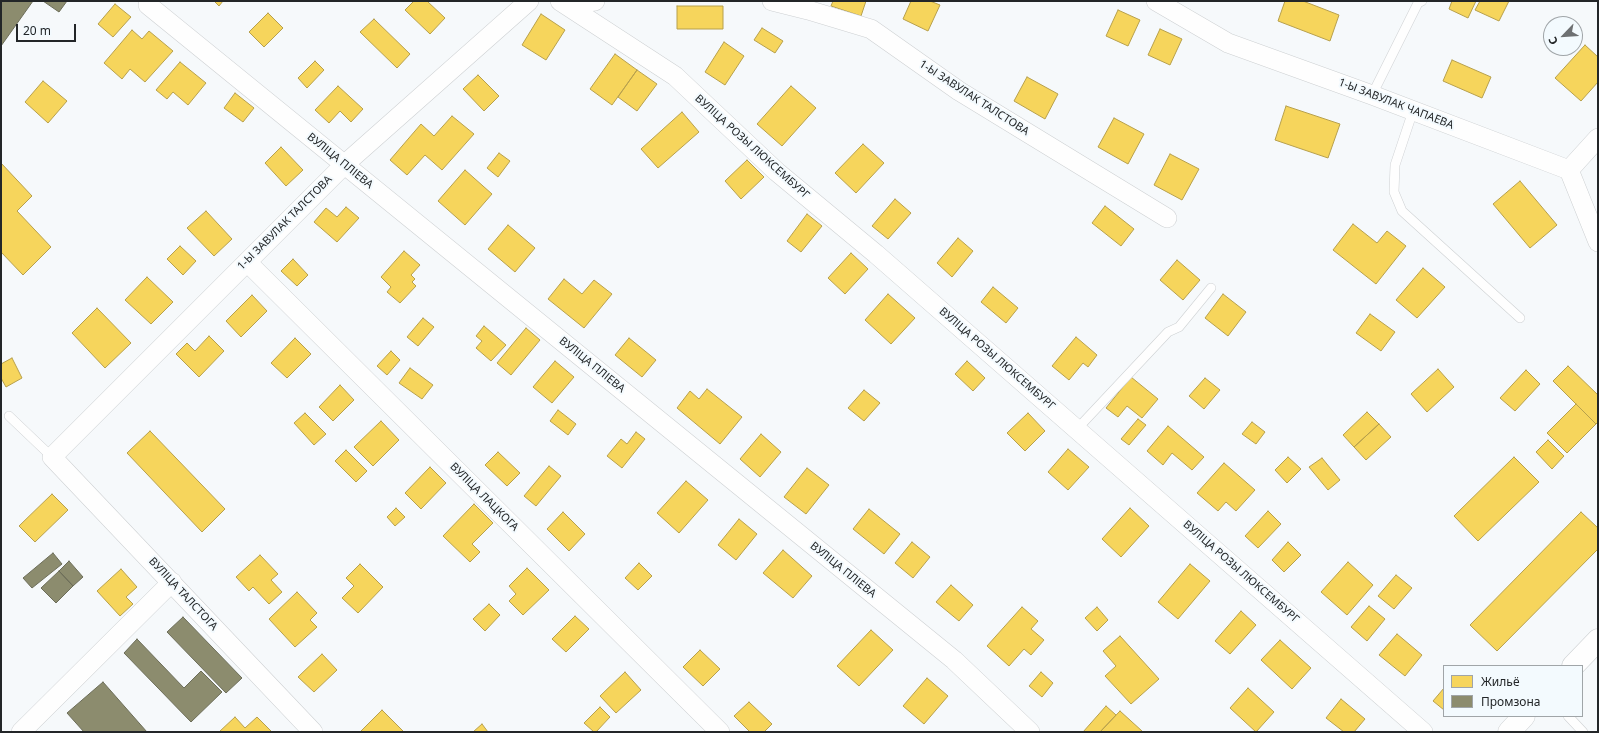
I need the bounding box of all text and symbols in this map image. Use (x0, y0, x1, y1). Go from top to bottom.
scale bar (18, 16, 78, 42)
north arrow (1543, 16, 1583, 56)
text: 20 m (23, 22, 51, 39)
text: С (1544, 34, 1561, 47)
street label: 1-Ы ЗАВУЛАК ТАЛСТОВА (917, 58, 1031, 138)
street label: 1-Ы ЗАВУЛАК ЧАПАЕВА (1336, 76, 1456, 132)
street label: ВУЛІЦА РОЗЫ ЛЮКСЕМБУРГ (692, 92, 812, 202)
street label: ВУЛІЦА ПЛІЕВА (304, 130, 376, 192)
street label: 1-Ы ЗАВУЛАК ТАЛСТОВА (235, 173, 335, 273)
street label: ВУЛІЦА РОЗЫ ЛЮКСЕМБУРГ (936, 305, 1058, 413)
street label: ВУЛІЦА ПЛІЕВА (556, 334, 628, 396)
street label: ВУЛІЦА ЛАЦКОГА (447, 460, 521, 534)
street label: ВУЛІЦА РОЗЫ ЛЮКСЕМБУРГ (1180, 518, 1302, 626)
street label: ВУЛІЦА ПЛІЕВА (807, 539, 879, 601)
street label: ВУЛІЦА ТАЛСТОГА (146, 555, 220, 633)
legend (1443, 665, 1583, 717)
text: Жильё (1481, 673, 1520, 690)
text: Промзона (1481, 693, 1540, 710)

